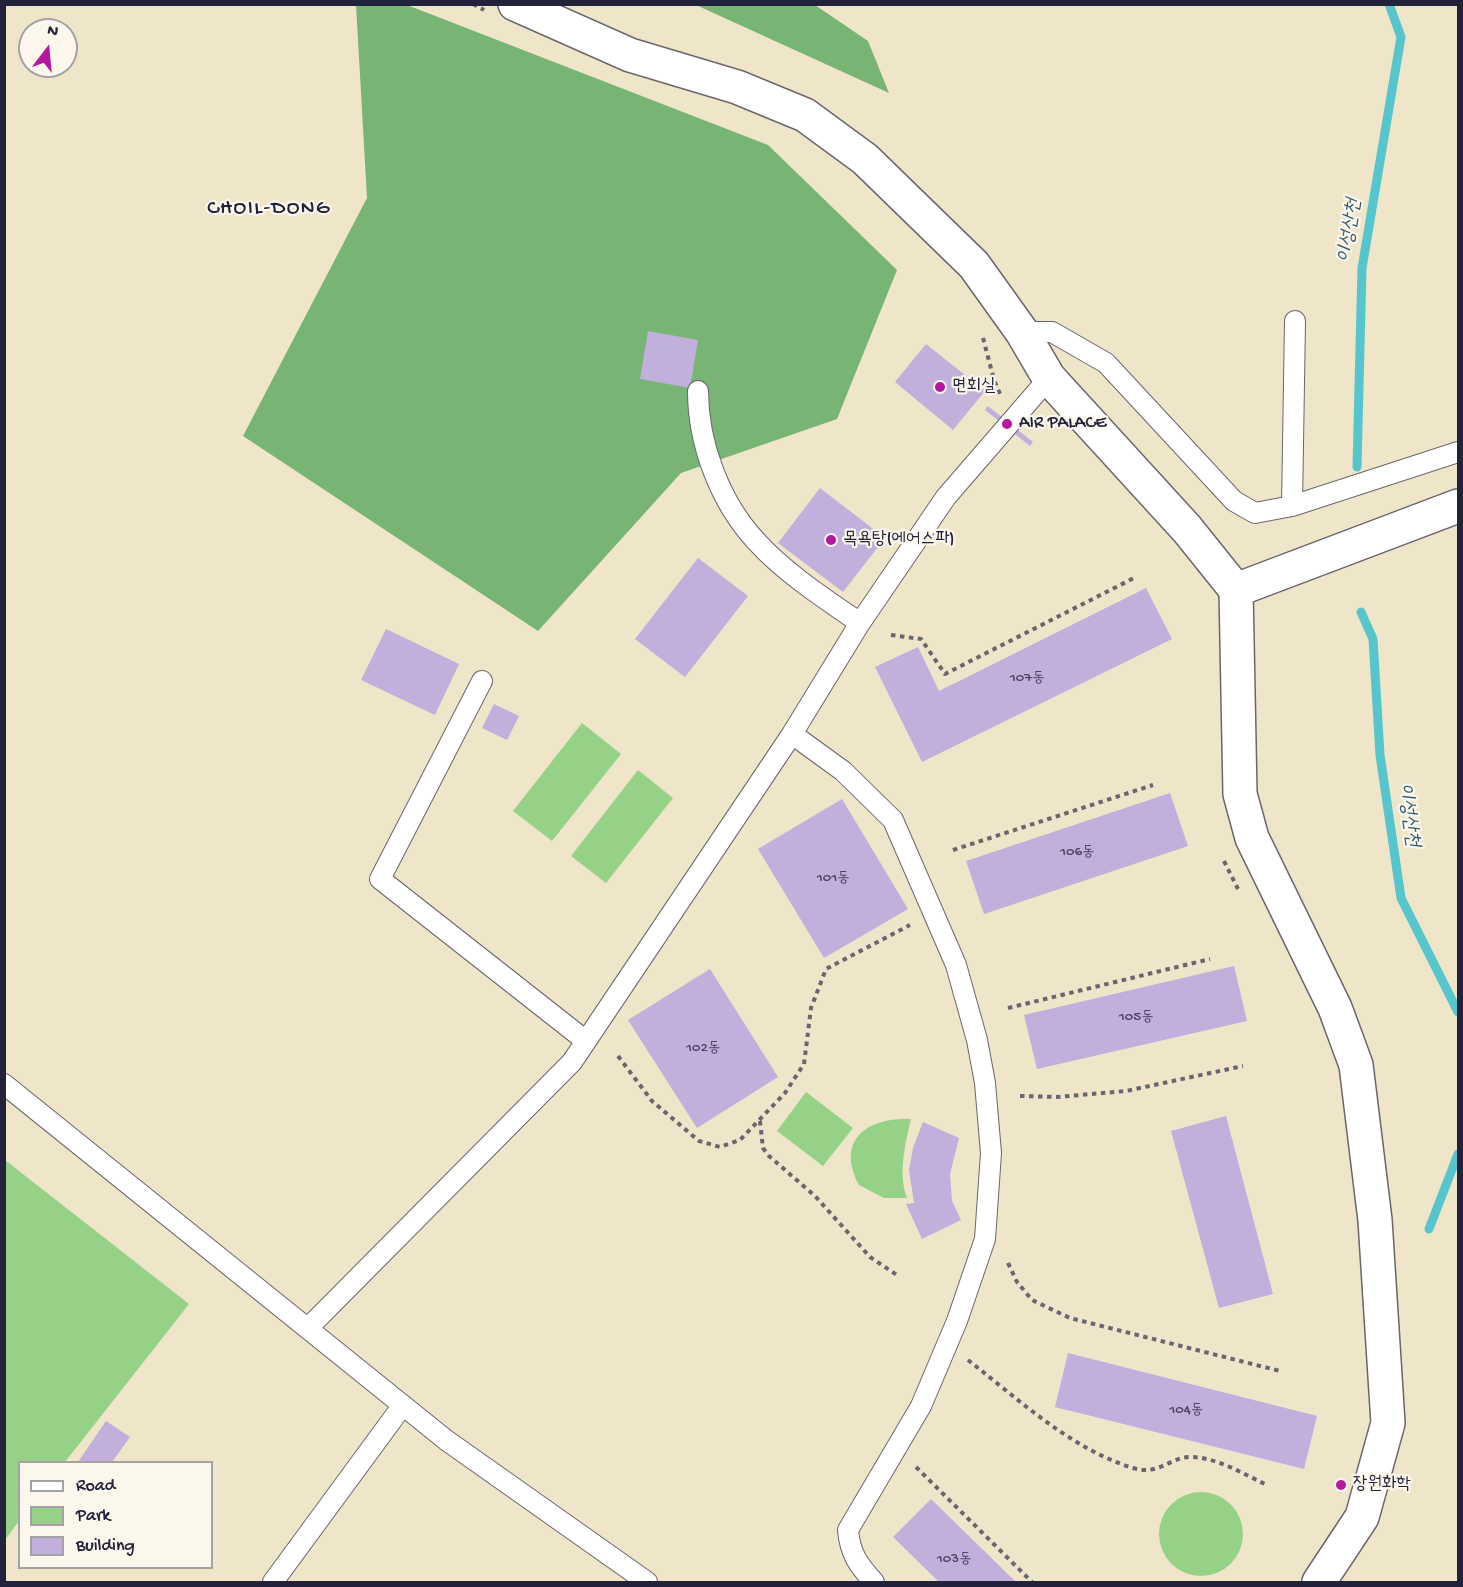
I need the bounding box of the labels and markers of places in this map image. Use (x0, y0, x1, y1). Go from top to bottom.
place label: 면회실 (952, 376, 995, 398)
marker: 면회실 (933, 380, 947, 394)
place label: AIR PALACE (1019, 413, 1106, 435)
marker: AIR PALACE (1000, 417, 1014, 431)
place label: 목욕탕(에어스파) (843, 529, 955, 551)
marker: 목욕탕(에어스파) (824, 533, 838, 547)
place label: 장원화학 (1353, 1474, 1411, 1496)
marker: 장원화학 (1334, 1478, 1348, 1492)

